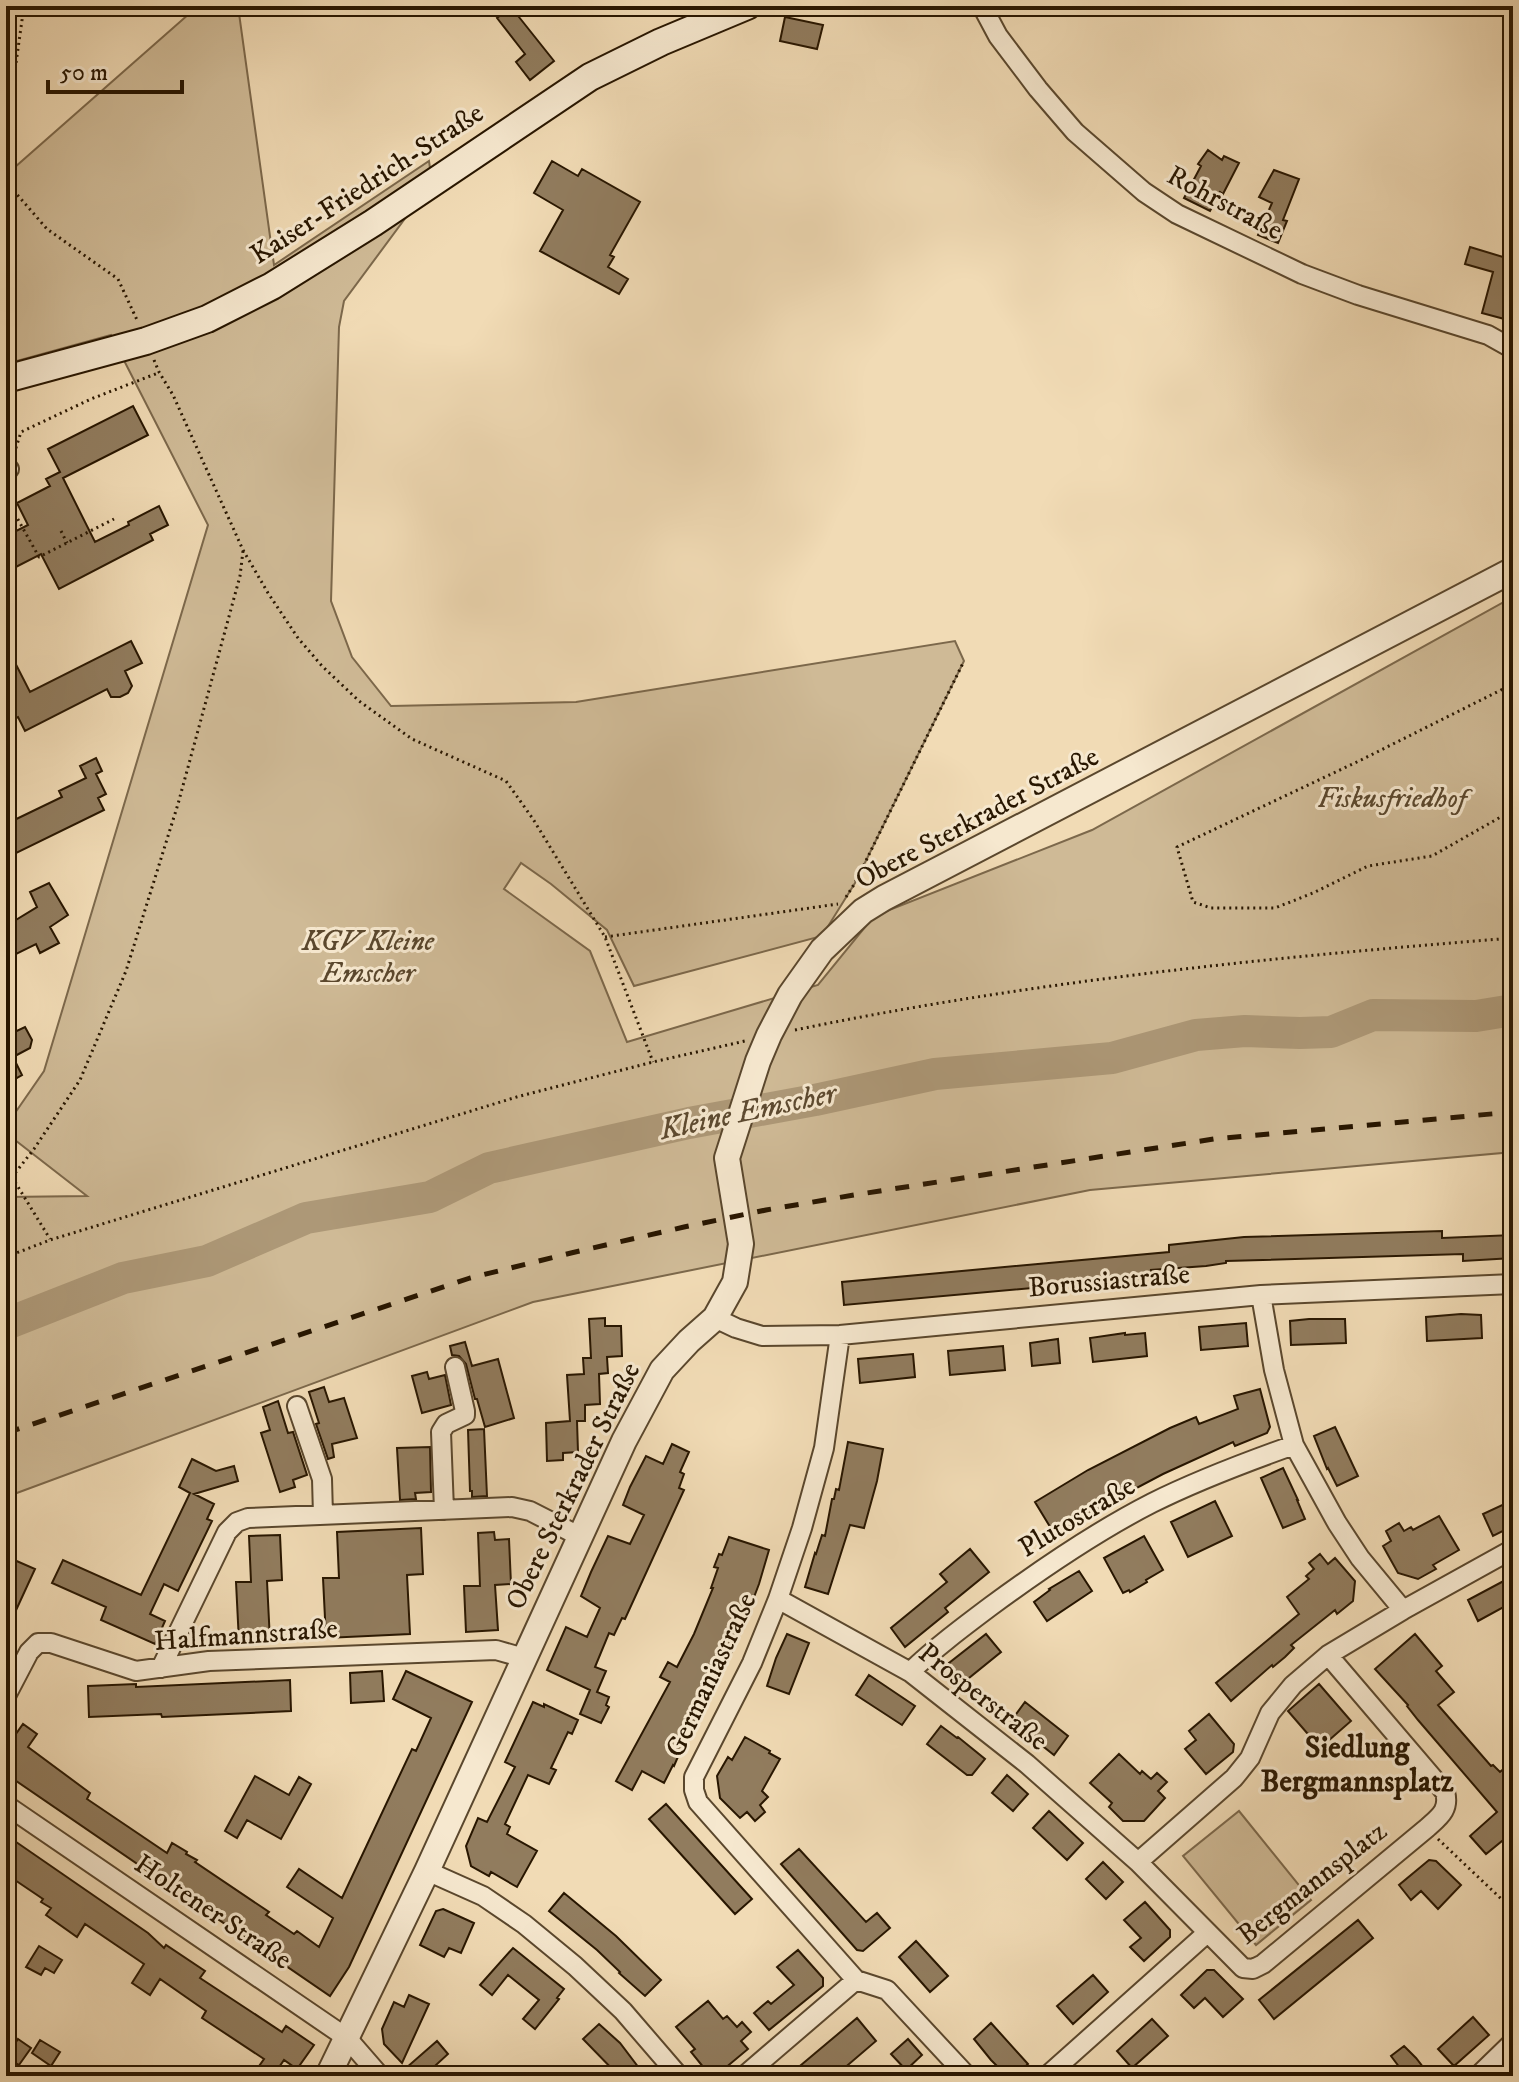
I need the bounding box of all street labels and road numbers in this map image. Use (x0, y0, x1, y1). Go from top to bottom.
street label: Kaiser-Friedrich-Straße (244, 96, 490, 272)
street label: Rohrstraße (1161, 158, 1289, 248)
street label: Obere Sterkrader Straße (849, 739, 1105, 897)
street label: Borussiastraße (1027, 1257, 1191, 1305)
street label: Obere Sterkrader Straße (498, 1357, 648, 1615)
street label: Plutostraße (1012, 1469, 1142, 1565)
street label: Germaniastraße (658, 1587, 764, 1763)
street label: Halfmannstraße (153, 1611, 339, 1659)
street label: Prosperstraße (911, 1636, 1055, 1758)
street label: Bergmannsplatz (1230, 1814, 1394, 1952)
street label: Holtener Straße (128, 1846, 298, 1978)

